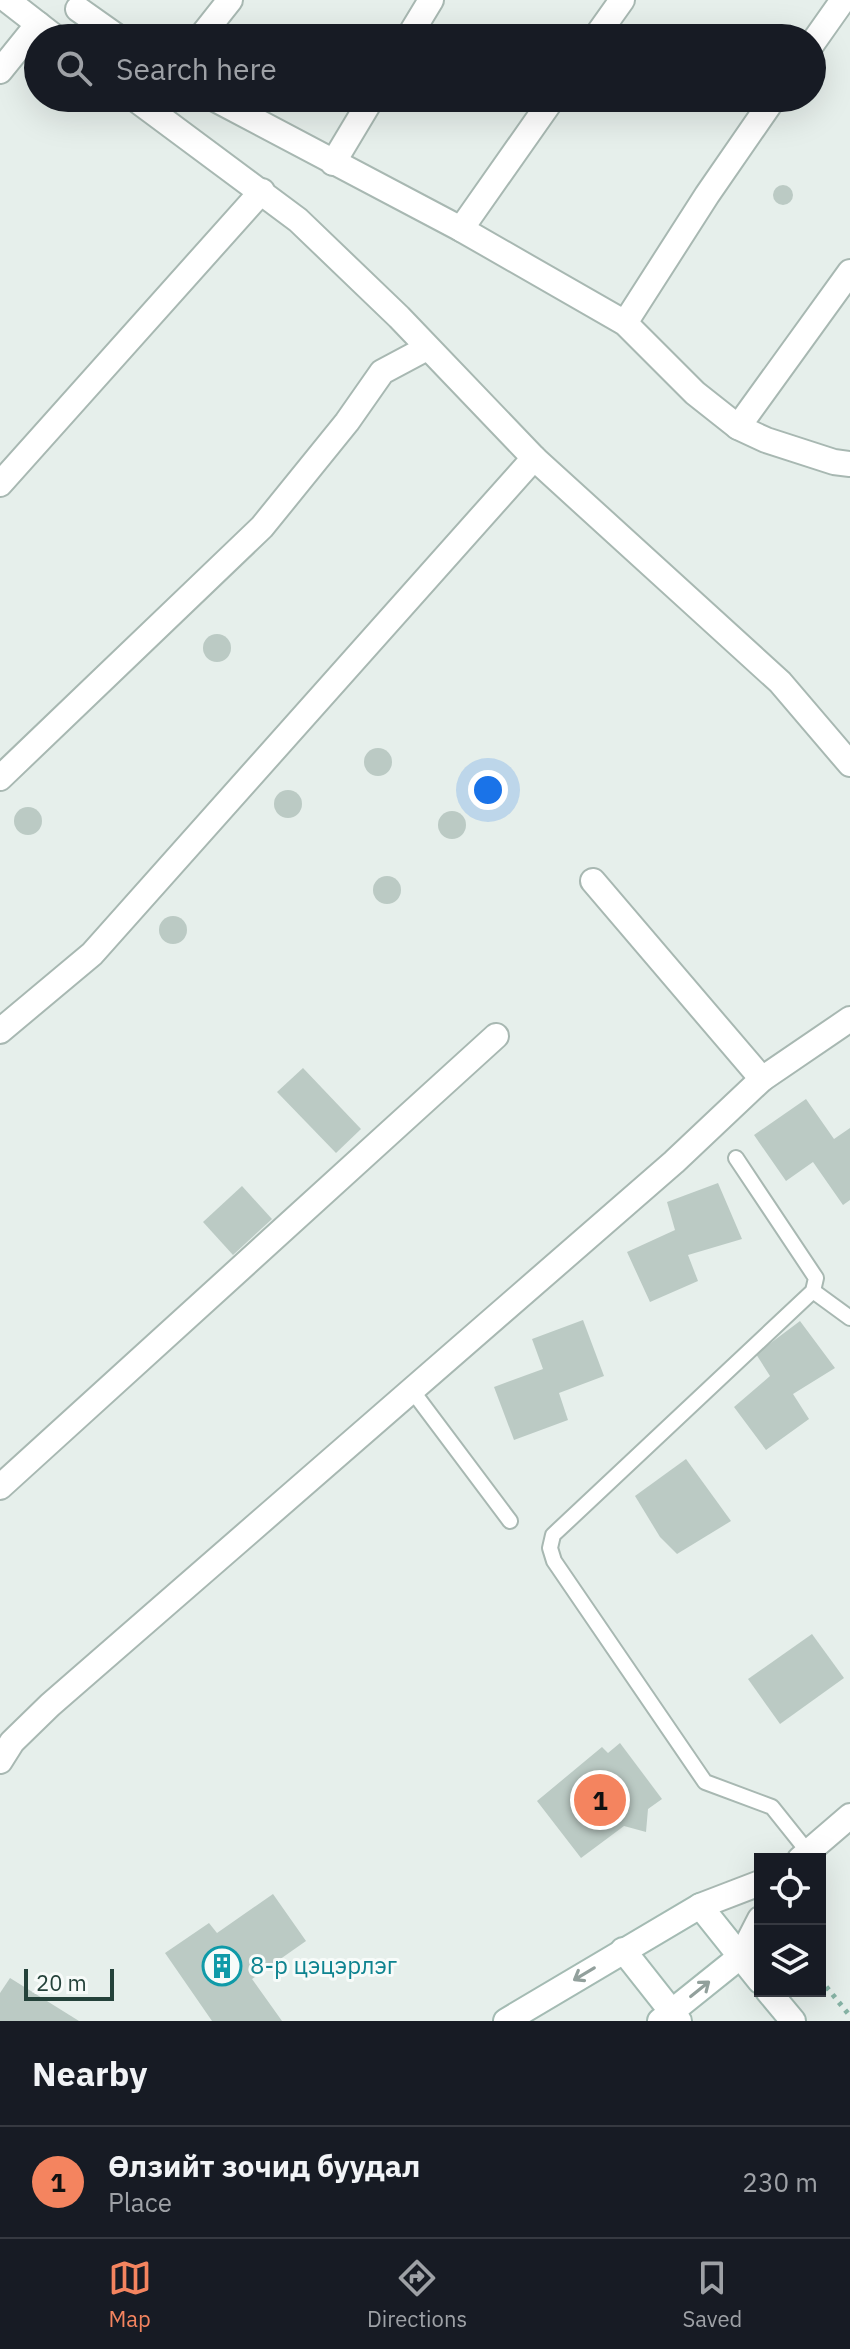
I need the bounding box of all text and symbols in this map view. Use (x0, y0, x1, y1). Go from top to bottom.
search box (24, 24, 826, 112)
icon: search (52, 46, 96, 90)
text: Search here (116, 49, 277, 88)
your location (468, 770, 508, 810)
pin: 1 (574, 1770, 626, 1830)
map controls (754, 1853, 826, 1997)
button: locate (754, 1853, 826, 1925)
button: layers (754, 1925, 826, 1997)
building icon: 8-р цэцэрлэг (201, 1945, 243, 1987)
place label: 8-р цэцэрлэг (250, 1949, 397, 1981)
scale bar (24, 1965, 114, 2001)
one-way arrow (573, 1966, 596, 1982)
text: 20 m (36, 1968, 87, 1997)
one-way arrow (689, 1980, 710, 1997)
text: Nearby (32, 2051, 147, 2095)
text: Өлзийт зочид буудал (108, 2146, 420, 2185)
text: 1 (50, 2165, 66, 2199)
text: 230 m (742, 2165, 818, 2199)
text: Place (108, 2185, 172, 2219)
tab: Map (108, 2256, 152, 2333)
tab: Directions (367, 2256, 467, 2333)
tab: Saved (682, 2256, 742, 2333)

